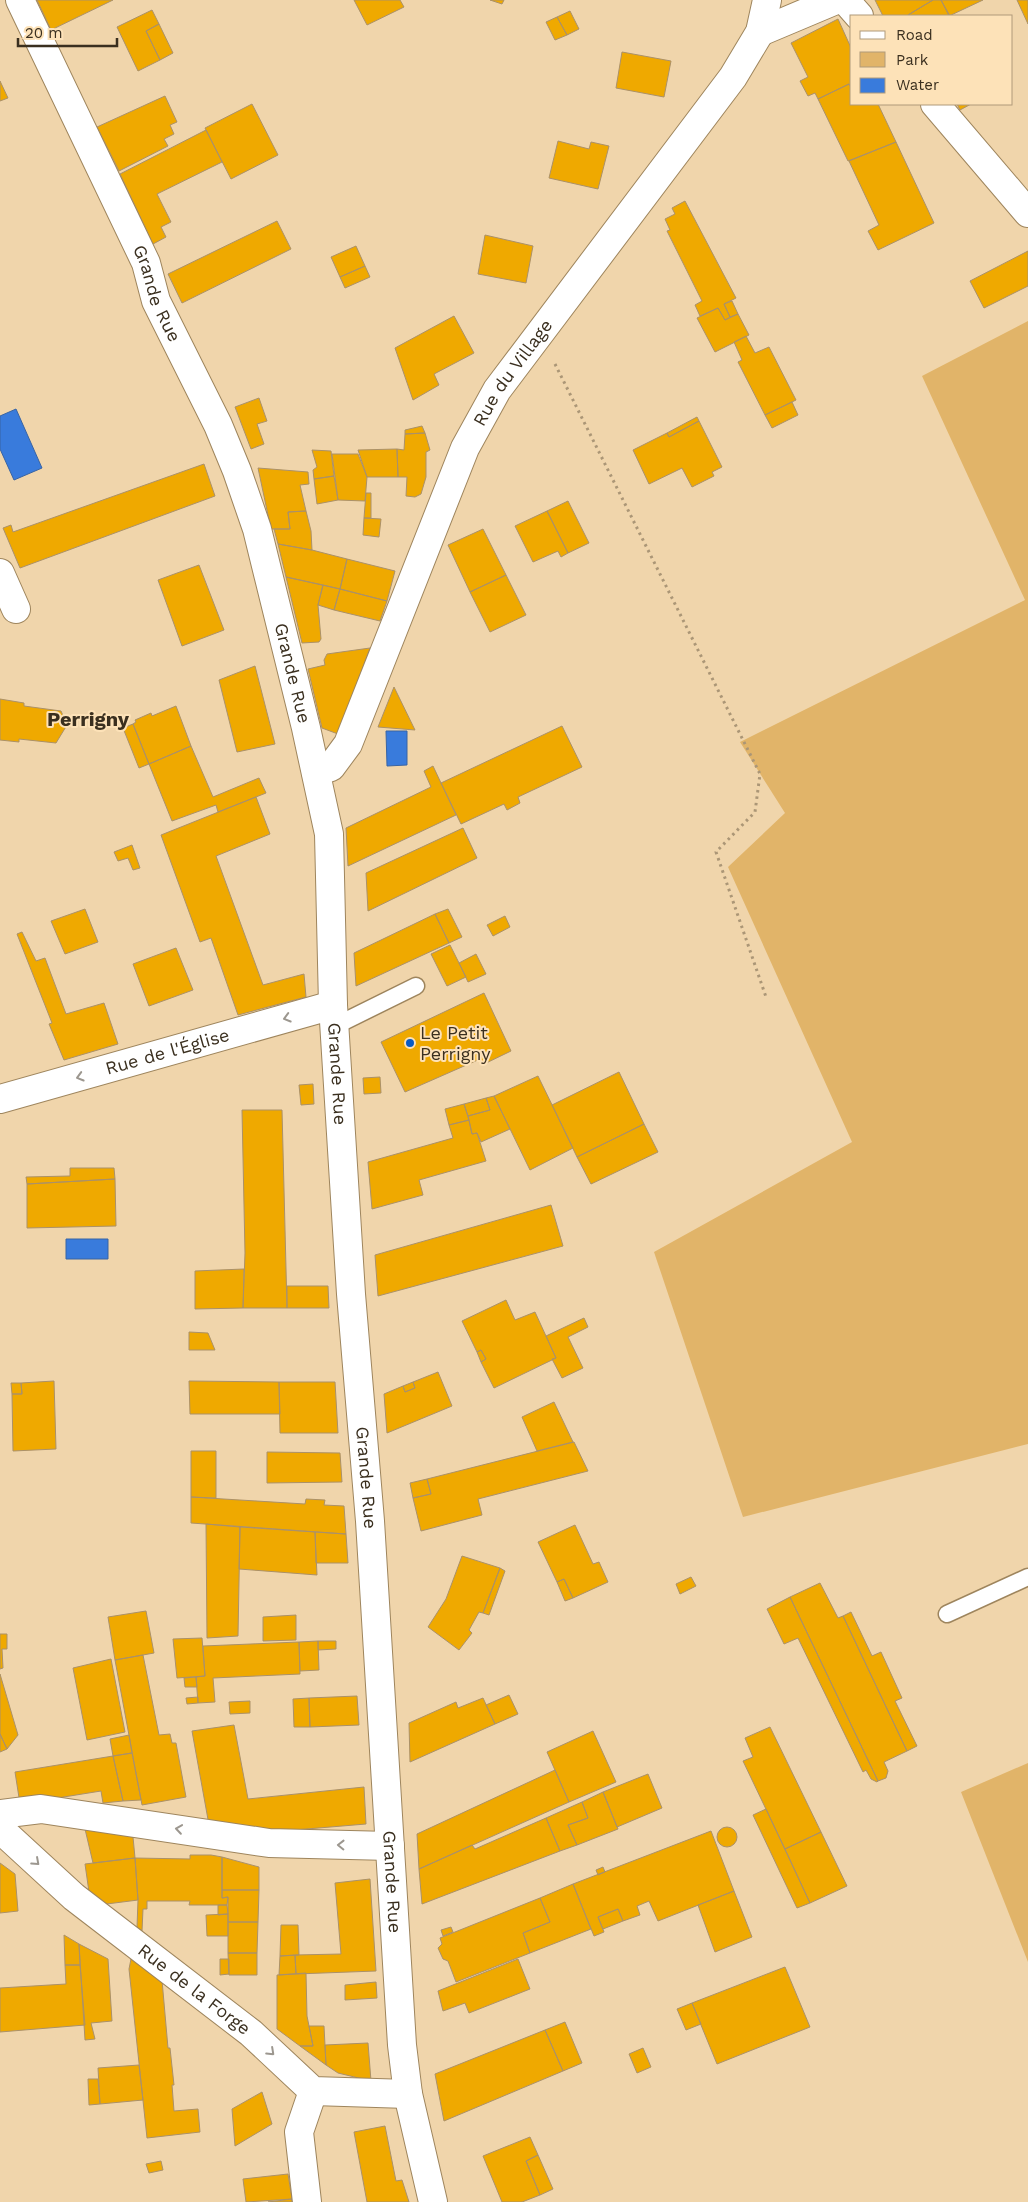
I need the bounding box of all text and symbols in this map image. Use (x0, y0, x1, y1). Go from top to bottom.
scale bar (18, 15, 116, 47)
legend (850, 15, 1013, 105)
text: 20 m (25, 24, 63, 42)
text: Road (896, 26, 933, 44)
text: Park (896, 51, 929, 69)
text: Water (896, 76, 939, 94)
street label: Grande Rue (129, 241, 186, 345)
street label: Rue du Village (468, 315, 557, 429)
street label: Grande Rue (270, 621, 315, 725)
district label: Perrigny (47, 707, 130, 731)
one-way arrow (282, 1012, 291, 1023)
street label: Grande Rue (324, 1022, 351, 1126)
place label: Le Petit Perrigny (420, 1022, 491, 1064)
street label: Rue de l'Église (103, 1024, 232, 1079)
marker: Le Petit Perrigny (404, 1037, 416, 1049)
one-way arrow (76, 1071, 84, 1081)
street label: Grande Rue (352, 1426, 381, 1529)
one-way arrow (175, 1825, 184, 1835)
street label: Grande Rue (379, 1830, 406, 1934)
one-way arrow (337, 1839, 345, 1850)
one-way arrow (31, 1856, 40, 1865)
street label: Rue de la Forge (134, 1939, 255, 2039)
one-way arrow (266, 2046, 275, 2055)

